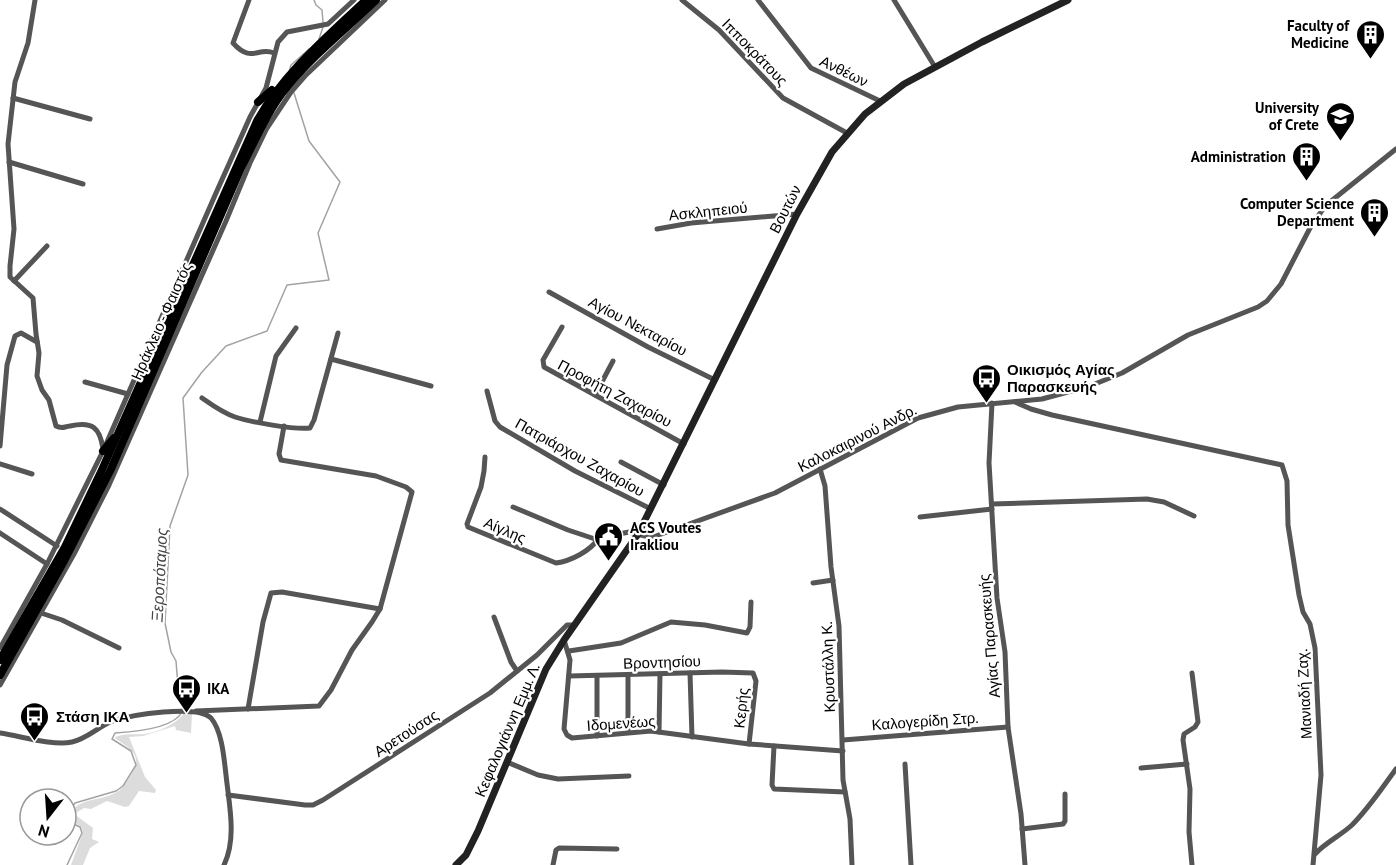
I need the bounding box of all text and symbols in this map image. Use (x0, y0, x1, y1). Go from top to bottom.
street label: Ιπποκράτους (718, 14, 792, 90)
place label: Faculty of Medicine (1287, 16, 1350, 52)
building icon: Faculty of Medicine (1354, 18, 1386, 60)
street label: Ανθέων (817, 51, 871, 91)
place label: University of Crete (1255, 98, 1320, 134)
school or university icon: University of Crete (1324, 100, 1356, 142)
building icon: Administration (1291, 140, 1323, 182)
place label: Administration (1191, 147, 1286, 166)
street label: Βουτών (765, 182, 805, 236)
place label: Computer Science Department (1240, 194, 1355, 230)
building icon: Computer Science Department (1359, 196, 1391, 238)
street label: Ασκληπειού (668, 197, 748, 225)
street label: Ηράκλειο - Φαιστός (126, 259, 196, 383)
street label: Αγίου Νεκταρίου (585, 292, 691, 360)
street label: Προφήτη Ζαχαρίου (555, 355, 675, 431)
place label: Οικισμός Αγίας Παρασκευής (1007, 360, 1115, 396)
bus stop icon: Οικισμός Αγίας Παρασκευής (970, 362, 1002, 404)
street label: Καλοκαιρινού Ανδρ. (794, 400, 920, 476)
street label: Πατριάρχου Ζαχαρίου (512, 414, 648, 500)
street label: Αίγλης (481, 513, 529, 547)
place label: ACS Voutes Irakliou (630, 518, 701, 554)
public building icon: ACS Voutes Irakliou (593, 520, 625, 562)
water label: Ξεροπόταμος (146, 527, 171, 624)
street label: Αγίας Παρασκευής (974, 573, 1004, 699)
street label: Κρυστάλλη Κ. (817, 621, 839, 713)
street label: Μανιαδή Ζαχ. (1292, 648, 1316, 740)
street label: Βροντησίου (623, 651, 701, 673)
street label: Κεφαλογιάννη Εμμ. Λ. (470, 660, 544, 800)
bus stop icon: IKA (170, 672, 202, 714)
place label: IKA (207, 679, 230, 698)
street label: Κερής (729, 687, 753, 729)
bus stop icon: Στάση ΙΚΑ (19, 700, 51, 742)
street label: Αρετούσας (370, 705, 442, 761)
place label: Στάση ΙΚΑ (56, 707, 129, 726)
street label: Καλογερίδη Στρ. (871, 708, 979, 734)
street label: Ιδομενέως (586, 711, 656, 735)
north arrow (18, 787, 78, 847)
text: N (36, 820, 52, 842)

